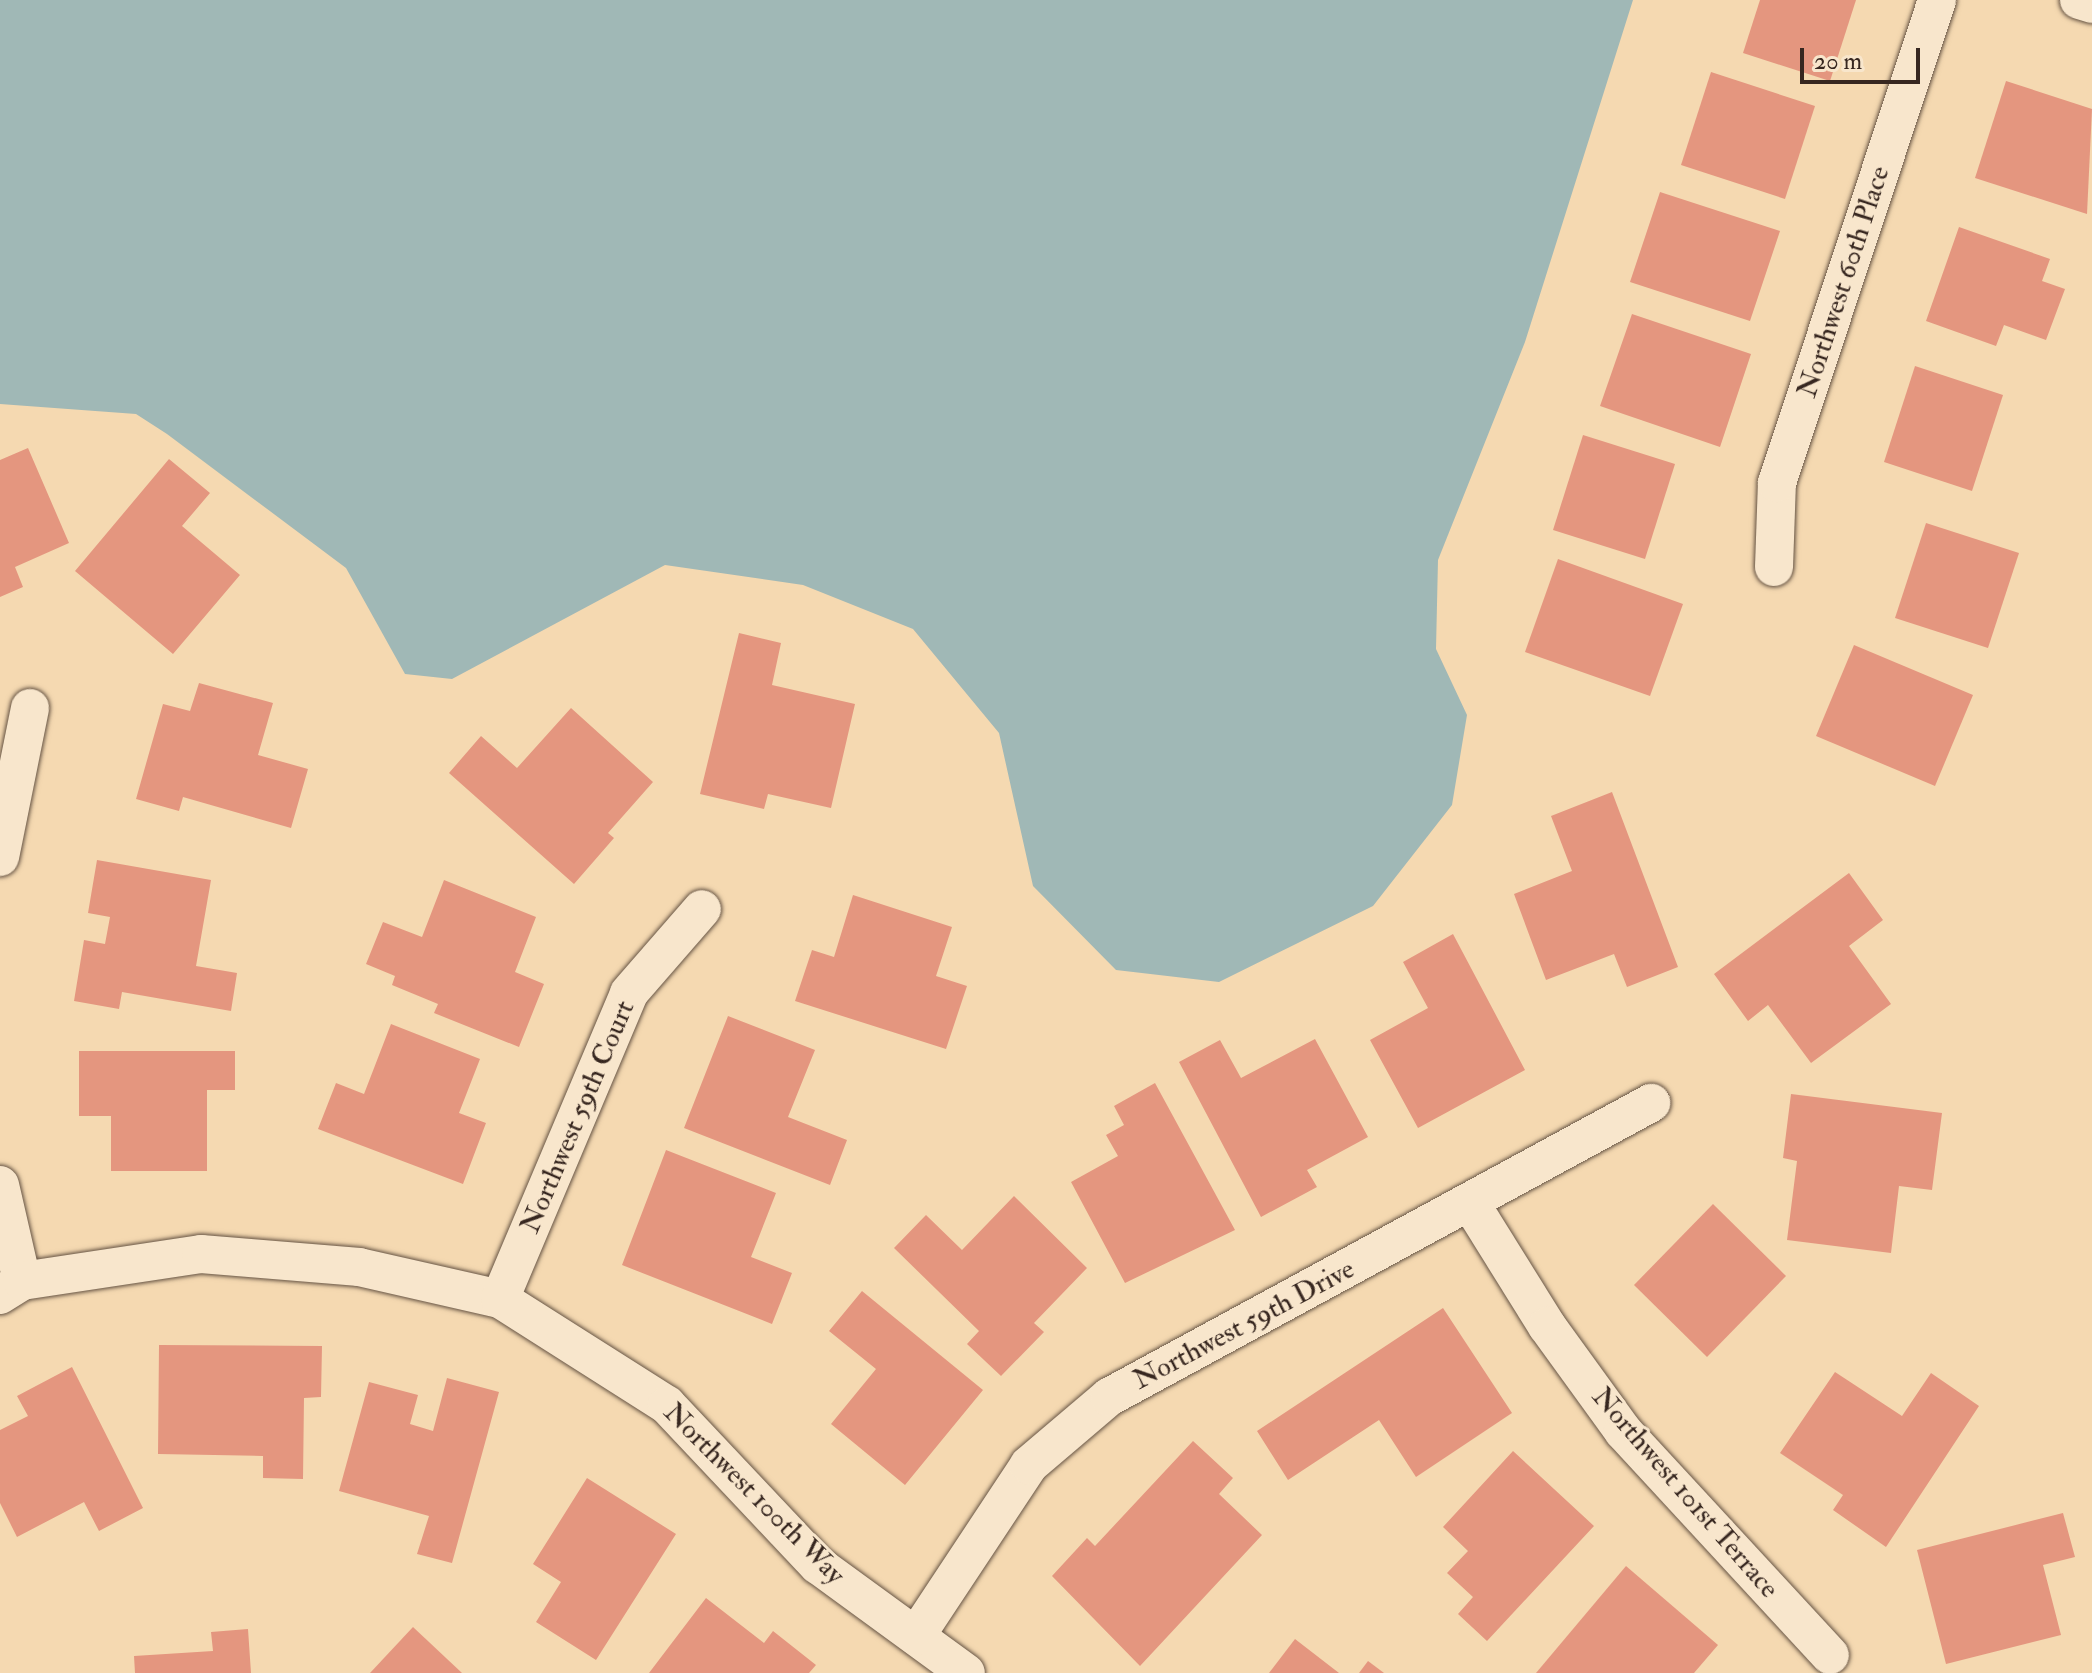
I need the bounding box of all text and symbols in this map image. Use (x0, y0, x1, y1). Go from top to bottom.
scale bar (1804, 32, 1924, 82)
text: 20 m (1814, 46, 1862, 77)
street label: Northwest 60th Place (1791, 162, 1897, 402)
street label: Northwest 59th Court (514, 996, 642, 1238)
street label: Northwest 59th Drive (1128, 1253, 1360, 1397)
street label: Northwest 101st Terrace (1584, 1381, 1786, 1605)
street label: Northwest 100th Way (656, 1396, 852, 1592)

